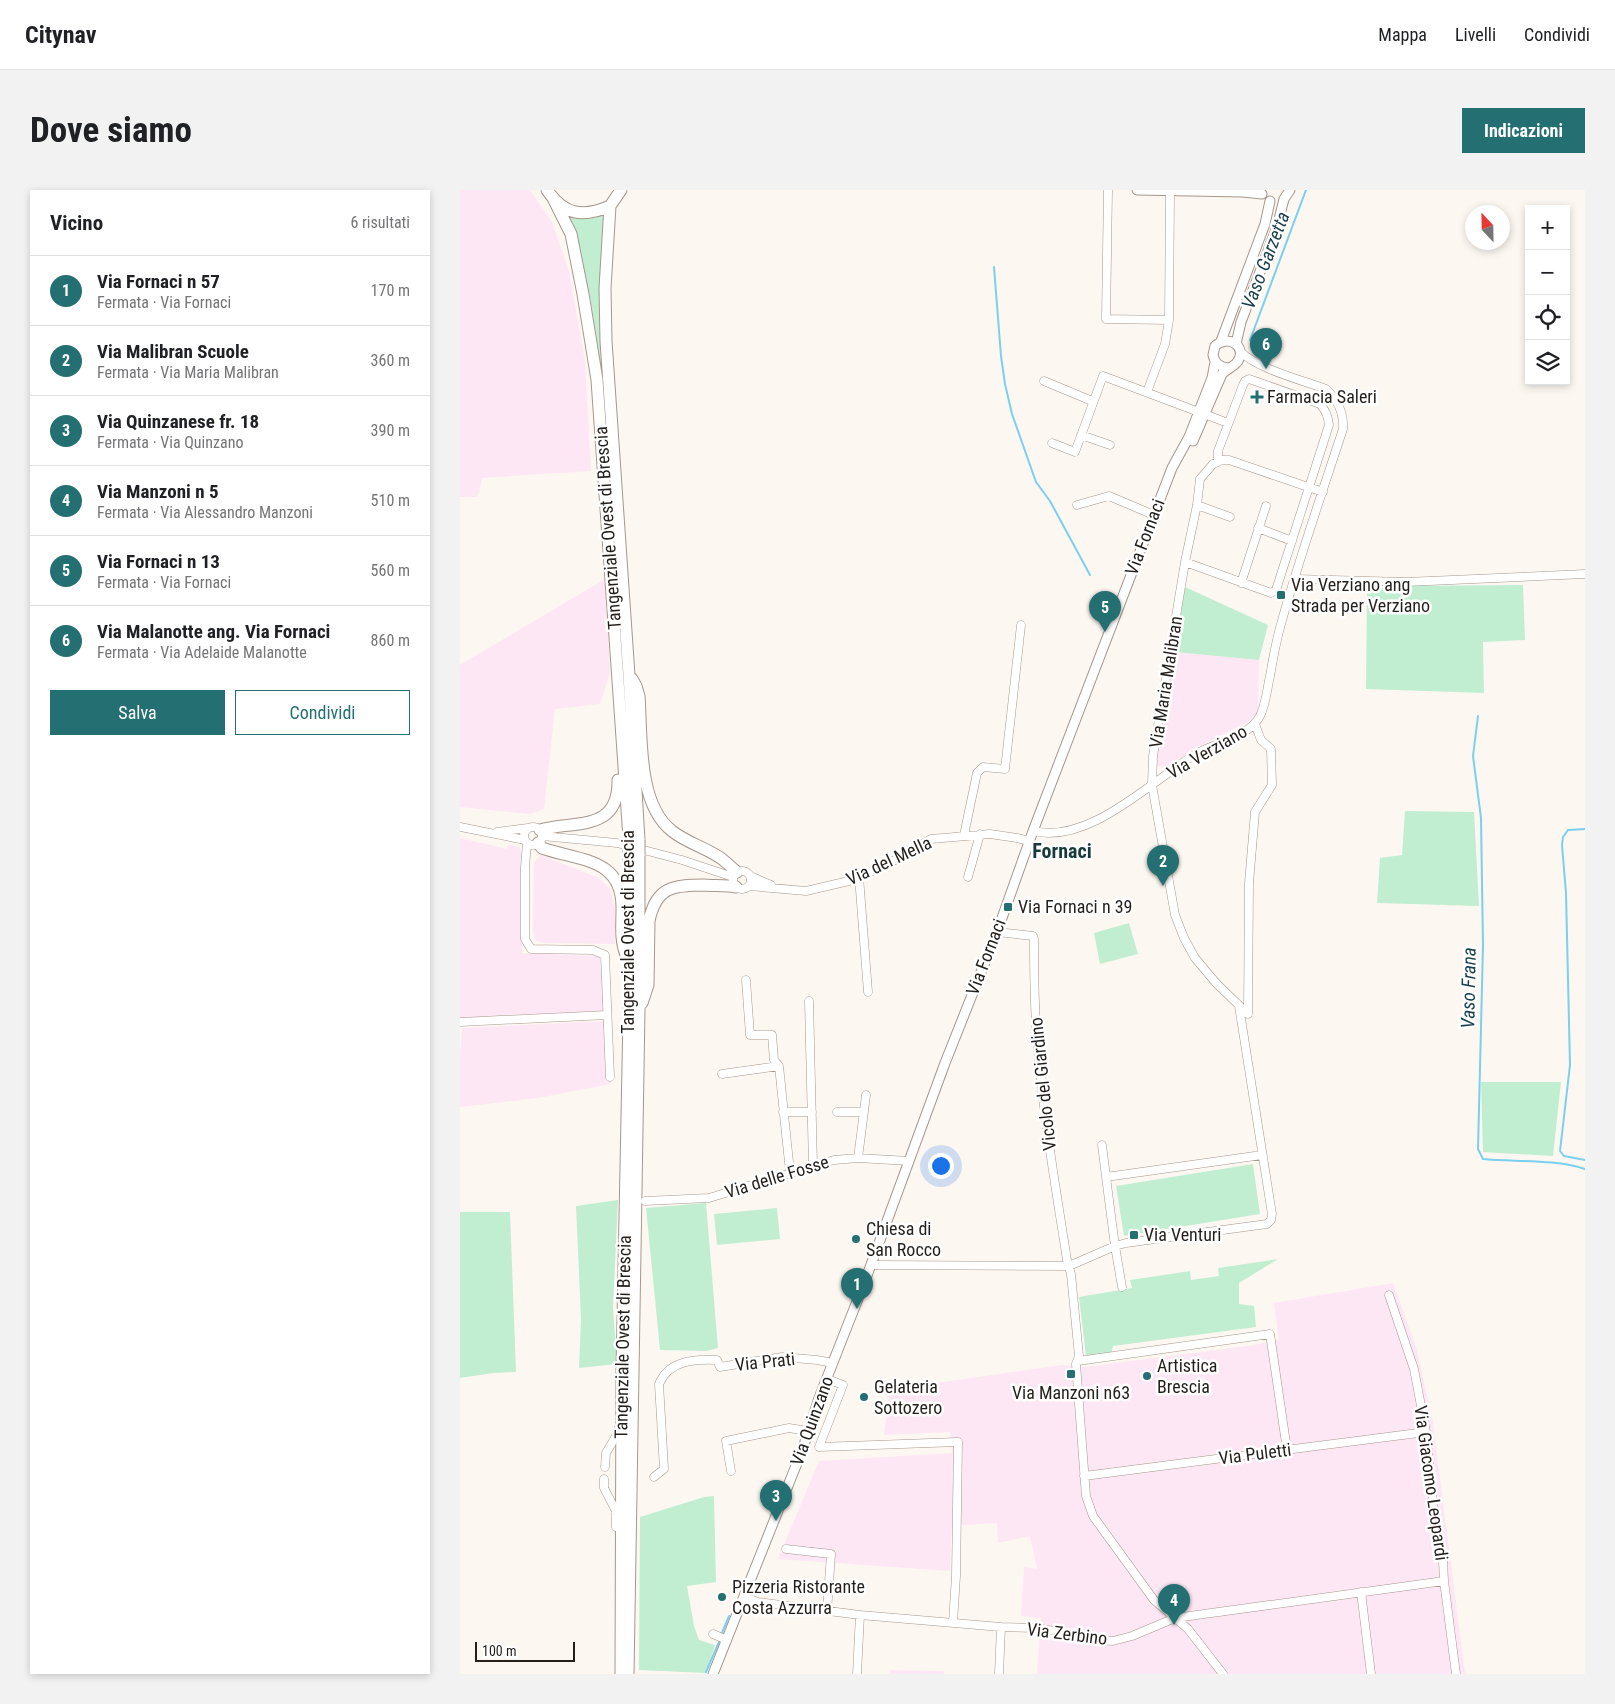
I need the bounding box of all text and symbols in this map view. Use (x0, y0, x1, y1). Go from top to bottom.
text: Citynav (25, 21, 96, 49)
text: Mappa (1378, 24, 1427, 45)
text: Livelli (1455, 24, 1496, 45)
text: Condividi (1524, 24, 1590, 45)
button: Indicazioni (1462, 108, 1585, 153)
text: Dove siamo (30, 110, 192, 151)
north arrow (1465, 205, 1510, 250)
map controls (1525, 205, 1570, 385)
button: + (1525, 205, 1570, 250)
water label: Vaso Garzetta (1236, 208, 1295, 312)
text: Vicino (50, 211, 103, 235)
text: 6 risultati (350, 213, 410, 232)
button: − (1525, 250, 1570, 295)
text: Via Fornaci n 57 (97, 270, 220, 293)
text: 1 (62, 281, 70, 300)
text: 170 m (371, 281, 410, 300)
text: Fermata · Via Fornaci (97, 293, 231, 312)
button: locate (1525, 295, 1570, 340)
pin: 6 (1250, 328, 1282, 369)
text: Via Malibran Scuole (97, 340, 249, 363)
button: layers (1525, 340, 1570, 385)
text: 2 (62, 351, 70, 370)
text: 360 m (371, 351, 410, 370)
text: Fermata · Via Maria Malibran (97, 363, 279, 382)
place label: Farmacia Saleri (1267, 386, 1377, 407)
marker: Farmacia Saleri (1251, 391, 1263, 403)
text: Via Quinzanese fr. 18 (97, 410, 259, 433)
text: 3 (62, 421, 70, 440)
text: 390 m (371, 421, 410, 440)
street label: Tangenziale Ovest di Brescia (590, 426, 625, 630)
text: Fermata · Via Quinzano (97, 433, 243, 452)
text: Via Manzoni n 5 (97, 480, 219, 503)
text: 4 (62, 491, 70, 510)
text: 510 m (371, 491, 410, 510)
street label: Via Fornaci (1120, 496, 1169, 578)
text: Fermata · Via Alessandro Manzoni (97, 503, 313, 522)
text: Via Fornaci n 13 (97, 550, 220, 573)
text: 5 (62, 561, 70, 580)
text: 560 m (371, 561, 410, 580)
text: Fermata · Via Fornaci (97, 573, 231, 592)
place label: Via Verziano ang Strada per Verziano (1291, 574, 1430, 616)
marker: Via Verziano ang Strada per Verziano (1275, 589, 1287, 601)
pin: 5 (1089, 591, 1121, 632)
street label: Via Maria Malibran (1145, 614, 1186, 749)
text: Via Malanotte ang. Via Fornaci (97, 620, 330, 643)
text: 6 (62, 631, 70, 650)
text: 860 m (371, 631, 410, 650)
text: Fermata · Via Adelaide Malanotte (97, 643, 307, 662)
button: Salva (50, 690, 225, 735)
button: Condividi (235, 690, 410, 735)
street label: Via Verziano (1163, 720, 1251, 783)
street label: Tangenziale Ovest di Brescia (617, 830, 638, 1034)
street label: Via del Mella (843, 832, 935, 889)
district label: Fornaci (1032, 839, 1092, 863)
pin: 2 (1147, 845, 1179, 886)
place label: Via Fornaci n 39 (1018, 896, 1133, 917)
marker: Via Fornaci n 39 (1002, 901, 1014, 913)
street label: Via Fornaci (961, 916, 1010, 998)
water label: Vaso Frana (1456, 947, 1481, 1029)
street label: Vicolo del Giardino (1025, 1016, 1060, 1152)
street label: Via delle Fosse (722, 1151, 831, 1202)
your location (928, 1153, 954, 1179)
place label: Chiesa di San Rocco (866, 1218, 941, 1260)
place label: Via Venturi (1144, 1224, 1221, 1245)
marker: Via Venturi (1128, 1229, 1140, 1241)
marker: Chiesa di San Rocco (850, 1233, 862, 1245)
street label: Tangenziale Ovest di Brescia (610, 1235, 635, 1439)
pin: 1 (841, 1268, 873, 1309)
street label: Via Prati (734, 1348, 796, 1375)
place label: Artistica Brescia (1157, 1355, 1217, 1397)
marker: Via Manzoni n63 (1065, 1368, 1077, 1380)
marker: Artistica Brescia (1141, 1370, 1153, 1382)
street label: Via Quinzano (786, 1373, 837, 1468)
place label: Gelateria Sottozero (874, 1376, 942, 1418)
place label: Via Manzoni n63 (1012, 1382, 1130, 1403)
marker: Gelateria Sottozero (858, 1391, 870, 1403)
street label: Via Giacomo Leopardi (1410, 1404, 1453, 1562)
street label: Via Puletti (1217, 1439, 1292, 1468)
pin: 3 (760, 1480, 792, 1521)
place label: Pizzeria Ristorante Costa Azzurra (732, 1576, 865, 1618)
pin: 4 (1158, 1584, 1190, 1625)
marker: Pizzeria Ristorante Costa Azzurra (716, 1591, 728, 1603)
street label: Via Zerbino (1026, 1618, 1108, 1649)
scale bar (475, 1639, 575, 1662)
text: 100 m (482, 1643, 517, 1659)

